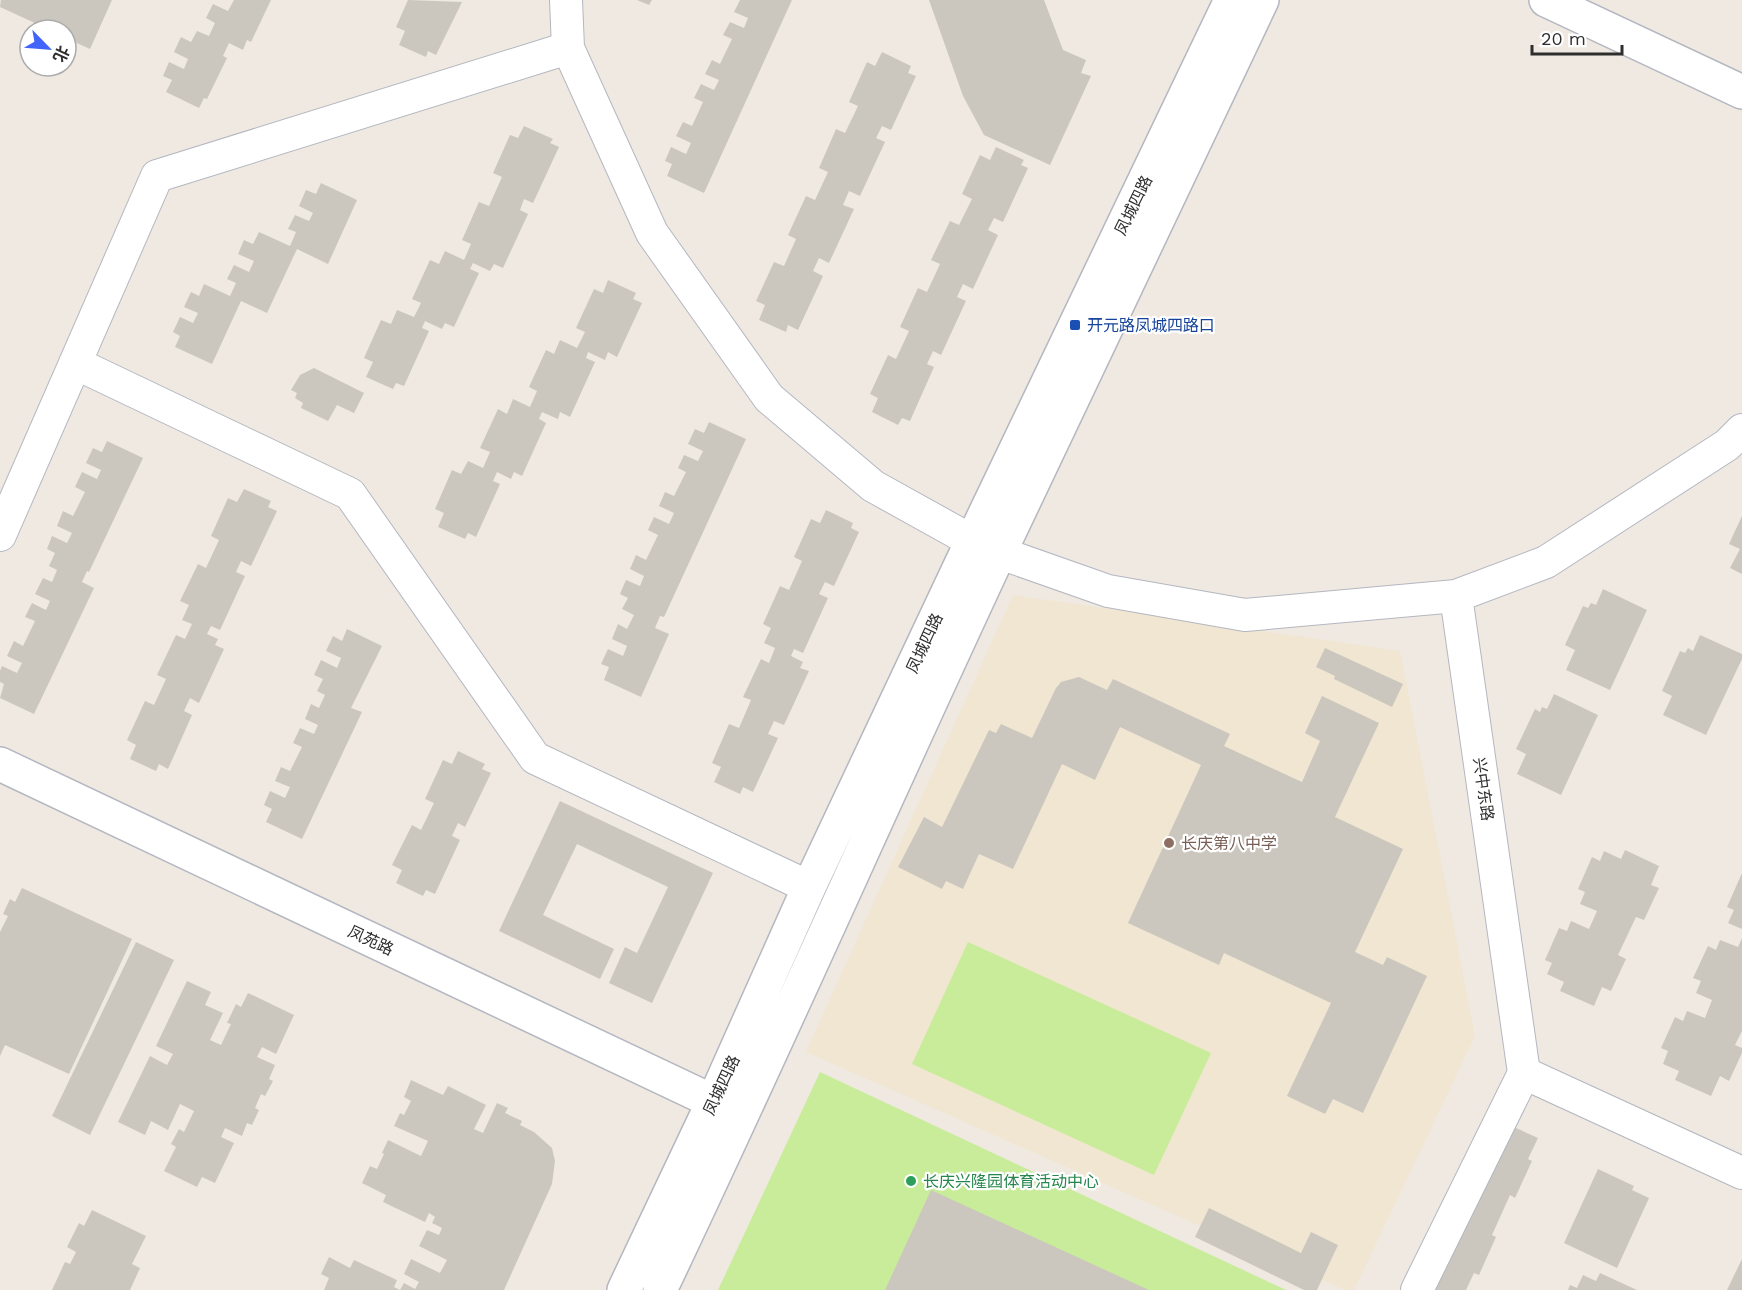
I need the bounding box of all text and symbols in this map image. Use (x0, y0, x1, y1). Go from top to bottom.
north arrow (18, 18, 78, 78)
scale bar (1532, 18, 1622, 56)
text: 20 m (1541, 28, 1586, 49)
text: 北 (49, 43, 73, 65)
street label: 凤城四路 (1111, 172, 1156, 238)
place label: 开元路凤城四路口 (1087, 316, 1215, 335)
marker: 开元路凤城四路口 (1068, 318, 1082, 332)
street label: 凤城四路 (902, 610, 947, 676)
street label: 兴中东路 (1470, 756, 1497, 822)
place label: 长庆第八中学 (1181, 834, 1277, 853)
marker: 长庆第八中学 (1162, 836, 1176, 850)
street label: 凤苑路 (345, 922, 397, 959)
street label: 凤城四路 (699, 1052, 744, 1118)
place label: 长庆兴隆园体育活动中心 (923, 1172, 1099, 1191)
marker: 长庆兴隆园体育活动中心 (904, 1174, 918, 1188)

